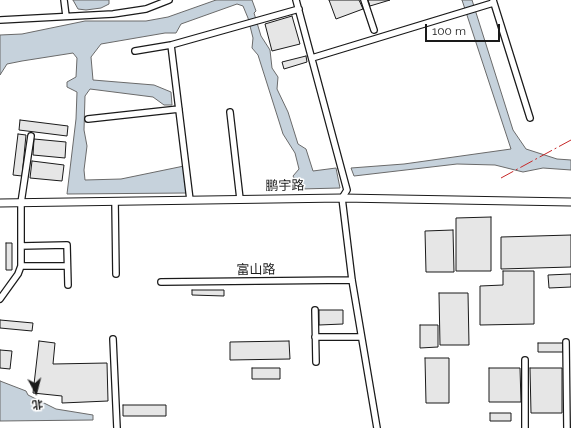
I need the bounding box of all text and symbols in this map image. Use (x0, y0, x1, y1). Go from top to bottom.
scale bar (427, 16, 502, 42)
text: 100 m (432, 24, 466, 38)
street label: 鹏宇路 (265, 178, 305, 194)
street label: 富山路 (236, 262, 276, 278)
north arrow (16, 372, 56, 412)
text: 北 (31, 397, 44, 412)

